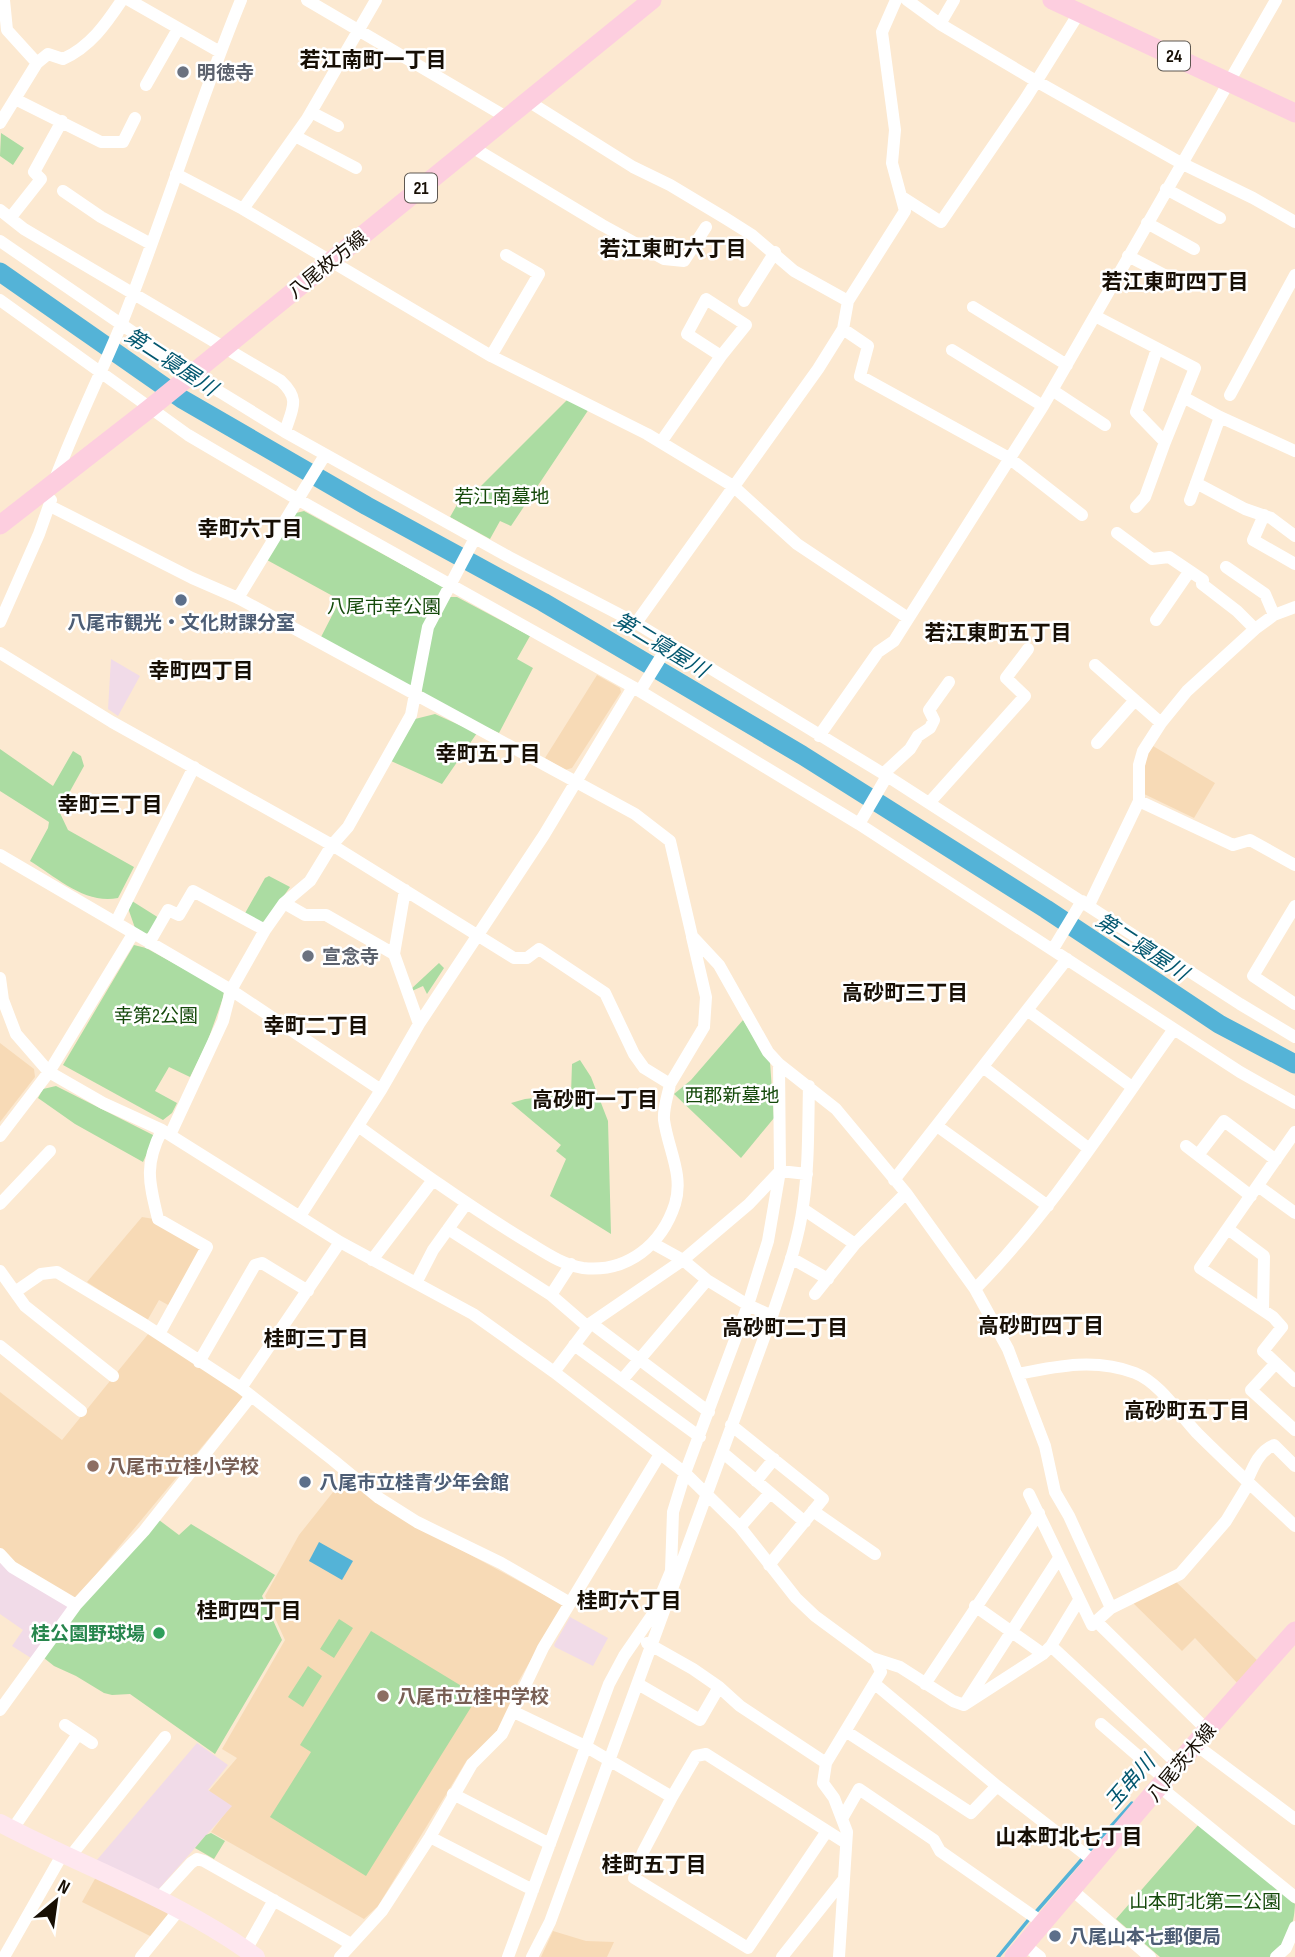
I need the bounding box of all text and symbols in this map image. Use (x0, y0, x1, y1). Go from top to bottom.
road number: 24 (1158, 42, 1190, 70)
district label: 若江南町一丁目 (300, 48, 447, 73)
place label: 明徳寺 (197, 62, 254, 85)
marker: 明徳寺 (175, 64, 191, 80)
road number: 21 (405, 174, 437, 202)
street label: 八尾枚方線 (284, 226, 372, 304)
district label: 若江東町六丁目 (600, 237, 747, 262)
district label: 若江東町四丁目 (1102, 270, 1249, 295)
water label: 第二寝屋川 (120, 323, 223, 403)
park label: 若江南墓地 (454, 486, 550, 509)
district label: 幸町六丁目 (198, 517, 303, 542)
marker: 八尾市観光・文化財課分室 (173, 592, 189, 608)
park label: 八尾市幸公園 (327, 596, 441, 619)
water label: 第二寝屋川 (609, 608, 714, 684)
place label: 八尾市観光・文化財課分室 (67, 612, 295, 635)
district label: 若江東町五丁目 (925, 621, 1072, 646)
district label: 幸町四丁目 (149, 659, 254, 684)
district label: 幸町五丁目 (436, 742, 541, 767)
district label: 幸町三丁目 (58, 793, 163, 818)
water label: 第二寝屋川 (1091, 908, 1194, 988)
place label: 宣念寺 (322, 946, 379, 969)
marker: 宣念寺 (300, 948, 316, 964)
district label: 高砂町三丁目 (842, 981, 968, 1006)
park label: 幸第2公園 (114, 1005, 198, 1028)
district label: 幸町二丁目 (264, 1014, 369, 1039)
park label: 西郡新墓地 (684, 1085, 780, 1108)
district label: 高砂町一丁目 (532, 1088, 658, 1113)
district label: 高砂町四丁目 (978, 1314, 1104, 1339)
district label: 高砂町二丁目 (722, 1316, 848, 1341)
district label: 桂町三丁目 (264, 1327, 369, 1352)
district label: 高砂町五丁目 (1124, 1399, 1250, 1424)
place label: 八尾市立桂小学校 (107, 1456, 259, 1479)
marker: 八尾市立桂小学校 (85, 1458, 101, 1474)
place label: 八尾市立桂青少年会館 (319, 1472, 509, 1495)
marker: 八尾市立桂青少年会館 (297, 1474, 313, 1490)
district label: 桂町六丁目 (577, 1589, 682, 1614)
district label: 桂町四丁目 (197, 1599, 302, 1624)
place label: 桂公園野球場 (31, 1623, 145, 1646)
marker: 桂公園野球場 (151, 1625, 167, 1641)
place label: 八尾市立桂中学校 (397, 1686, 549, 1709)
marker: 八尾市立桂中学校 (375, 1688, 391, 1704)
street label: 八尾茨木線 (1143, 1719, 1221, 1807)
water label: 玉串川 (1100, 1749, 1162, 1814)
district label: 山本町北七丁目 (996, 1825, 1143, 1850)
district label: 桂町五丁目 (602, 1853, 707, 1878)
north arrow (21, 1866, 91, 1936)
text: N (53, 1875, 74, 1900)
park label: 山本町北第二公園 (1129, 1891, 1281, 1914)
place label: 八尾山本七郵便局 (1069, 1926, 1221, 1949)
marker: 八尾山本七郵便局 (1047, 1928, 1063, 1944)

